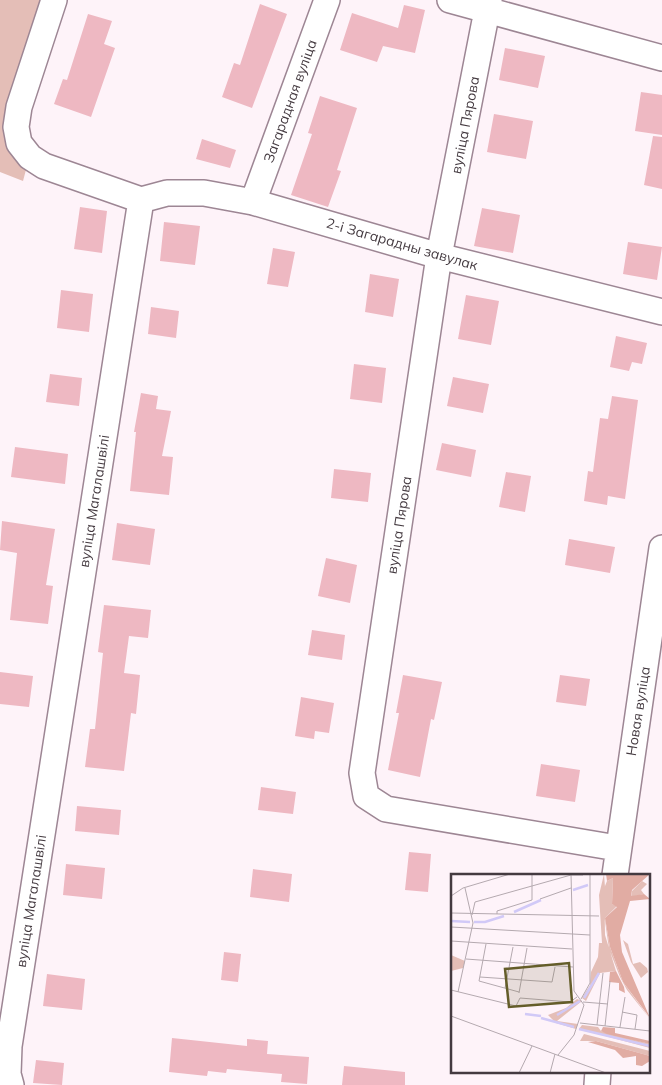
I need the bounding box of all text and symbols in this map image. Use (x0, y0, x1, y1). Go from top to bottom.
street label: Загарадная вуліца (259, 37, 321, 165)
street label: вуліца Пярова (447, 75, 483, 175)
street label: 2-і Загарадны завулак (324, 214, 480, 274)
street label: вуліца Магалашвілі (75, 433, 113, 569)
street label: вуліца Пярова (382, 475, 416, 575)
street label: Новая вуліца (622, 665, 654, 757)
street label: вуліца Магалашвілі (12, 833, 50, 969)
inset map (451, 874, 650, 1072)

